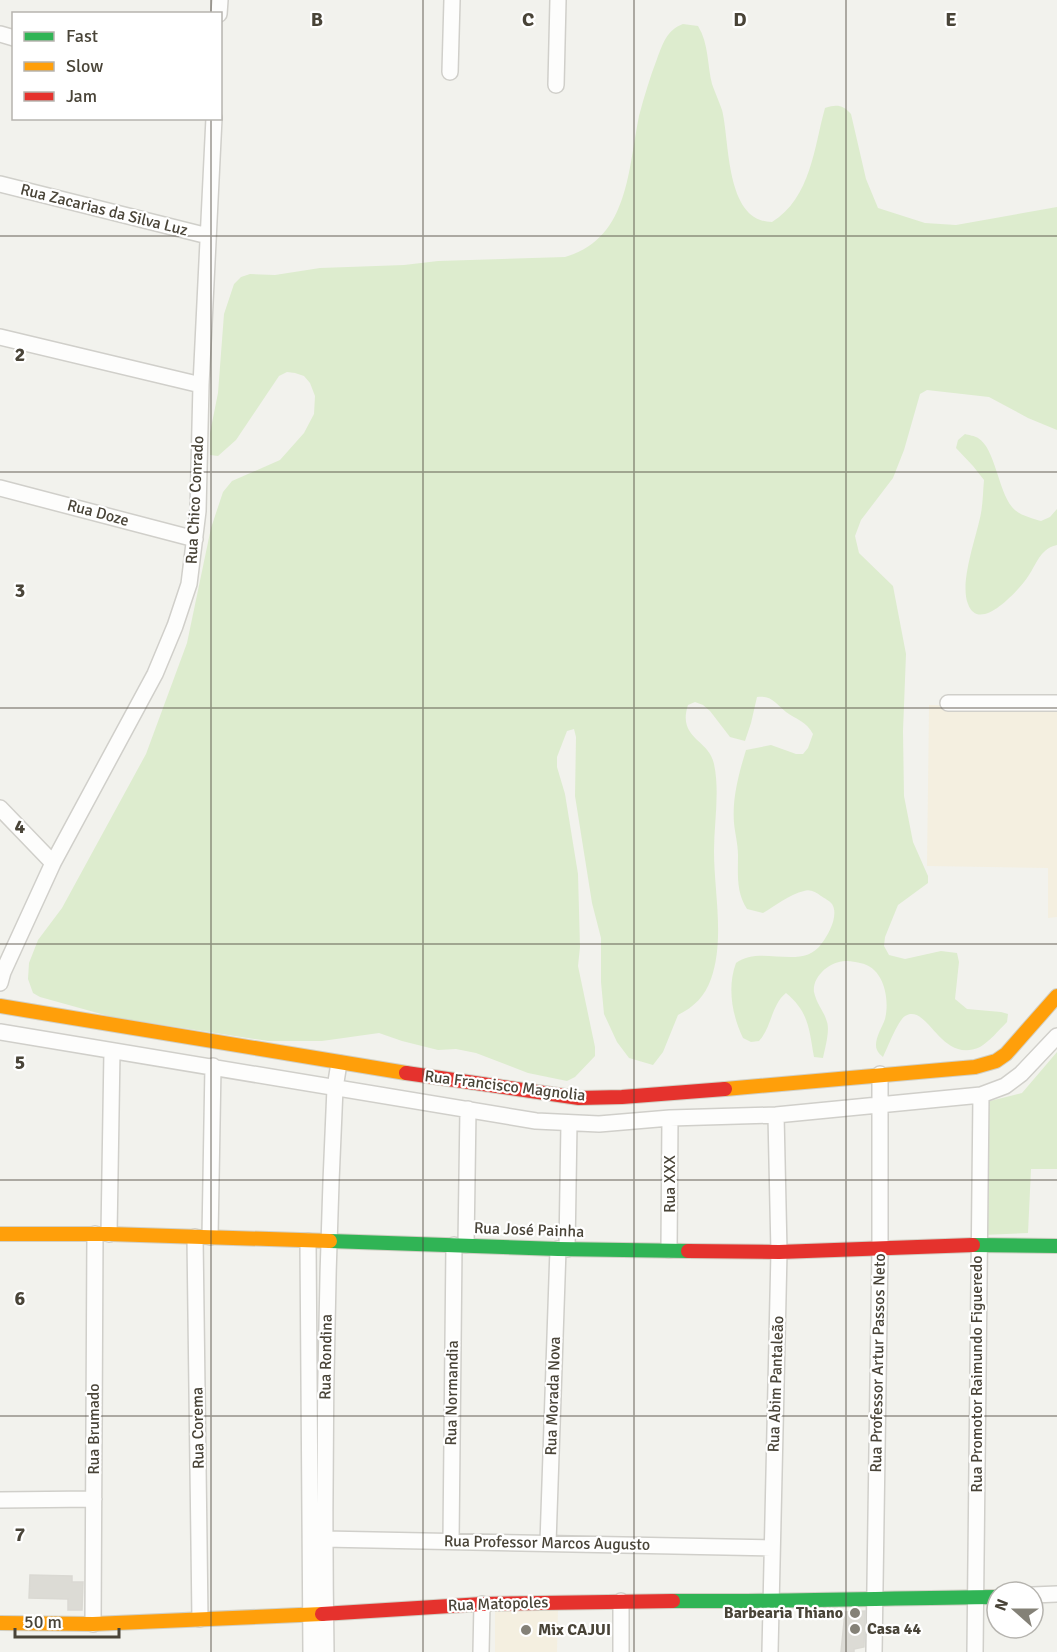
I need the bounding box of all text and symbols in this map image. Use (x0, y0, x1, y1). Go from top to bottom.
text: B (311, 7, 323, 32)
text: C (522, 7, 534, 32)
text: D (733, 7, 747, 32)
text: E (945, 7, 957, 32)
legend (12, 12, 222, 120)
text: Fast (66, 25, 98, 47)
text: Slow (66, 55, 103, 77)
text: Jam (66, 85, 97, 107)
street label: Rua Zacarias da Silva Luz (18, 180, 190, 240)
text: 2 (15, 342, 25, 367)
street label: Rua Chico Conrado (182, 435, 208, 565)
street label: Rua Doze (65, 495, 131, 531)
text: 3 (15, 578, 25, 603)
text: 4 (15, 814, 26, 839)
text: 5 (15, 1050, 25, 1075)
street label: Rua Francisco Magnolia (423, 1066, 587, 1106)
street label: Rua XXX (660, 1154, 680, 1213)
street label: Rua José Painha (473, 1218, 585, 1242)
street label: Rua Professor Artur Passos Neto (866, 1253, 890, 1473)
street label: Rua Promotor Raimundo Figueredo (967, 1255, 987, 1493)
text: 6 (15, 1286, 26, 1311)
street label: Rua Rondina (315, 1314, 337, 1400)
street label: Rua Abim Pantaleão (764, 1315, 788, 1453)
street label: Rua Morada Nova (541, 1336, 565, 1456)
street label: Rua Normandia (441, 1340, 463, 1446)
street label: Rua Brumado (84, 1383, 104, 1475)
street label: Rua Corema (187, 1387, 209, 1469)
text: 7 (15, 1522, 26, 1547)
street label: Rua Professor Marcos Augusto (444, 1531, 650, 1555)
north arrow (985, 1580, 1045, 1640)
street label: Rua Matopoles (447, 1592, 549, 1616)
text: N (991, 1596, 1013, 1614)
scale bar (15, 1601, 118, 1639)
place label: Barbearia Thiano (724, 1603, 843, 1623)
marker: Barbearia Thiano (848, 1606, 862, 1620)
text: 50 m (24, 1611, 62, 1633)
place label: Casa 44 (867, 1619, 921, 1639)
place label: Mix CAJUI (538, 1620, 611, 1640)
marker: Casa 44 (848, 1622, 862, 1636)
marker: Mix CAJUI (519, 1623, 533, 1637)

